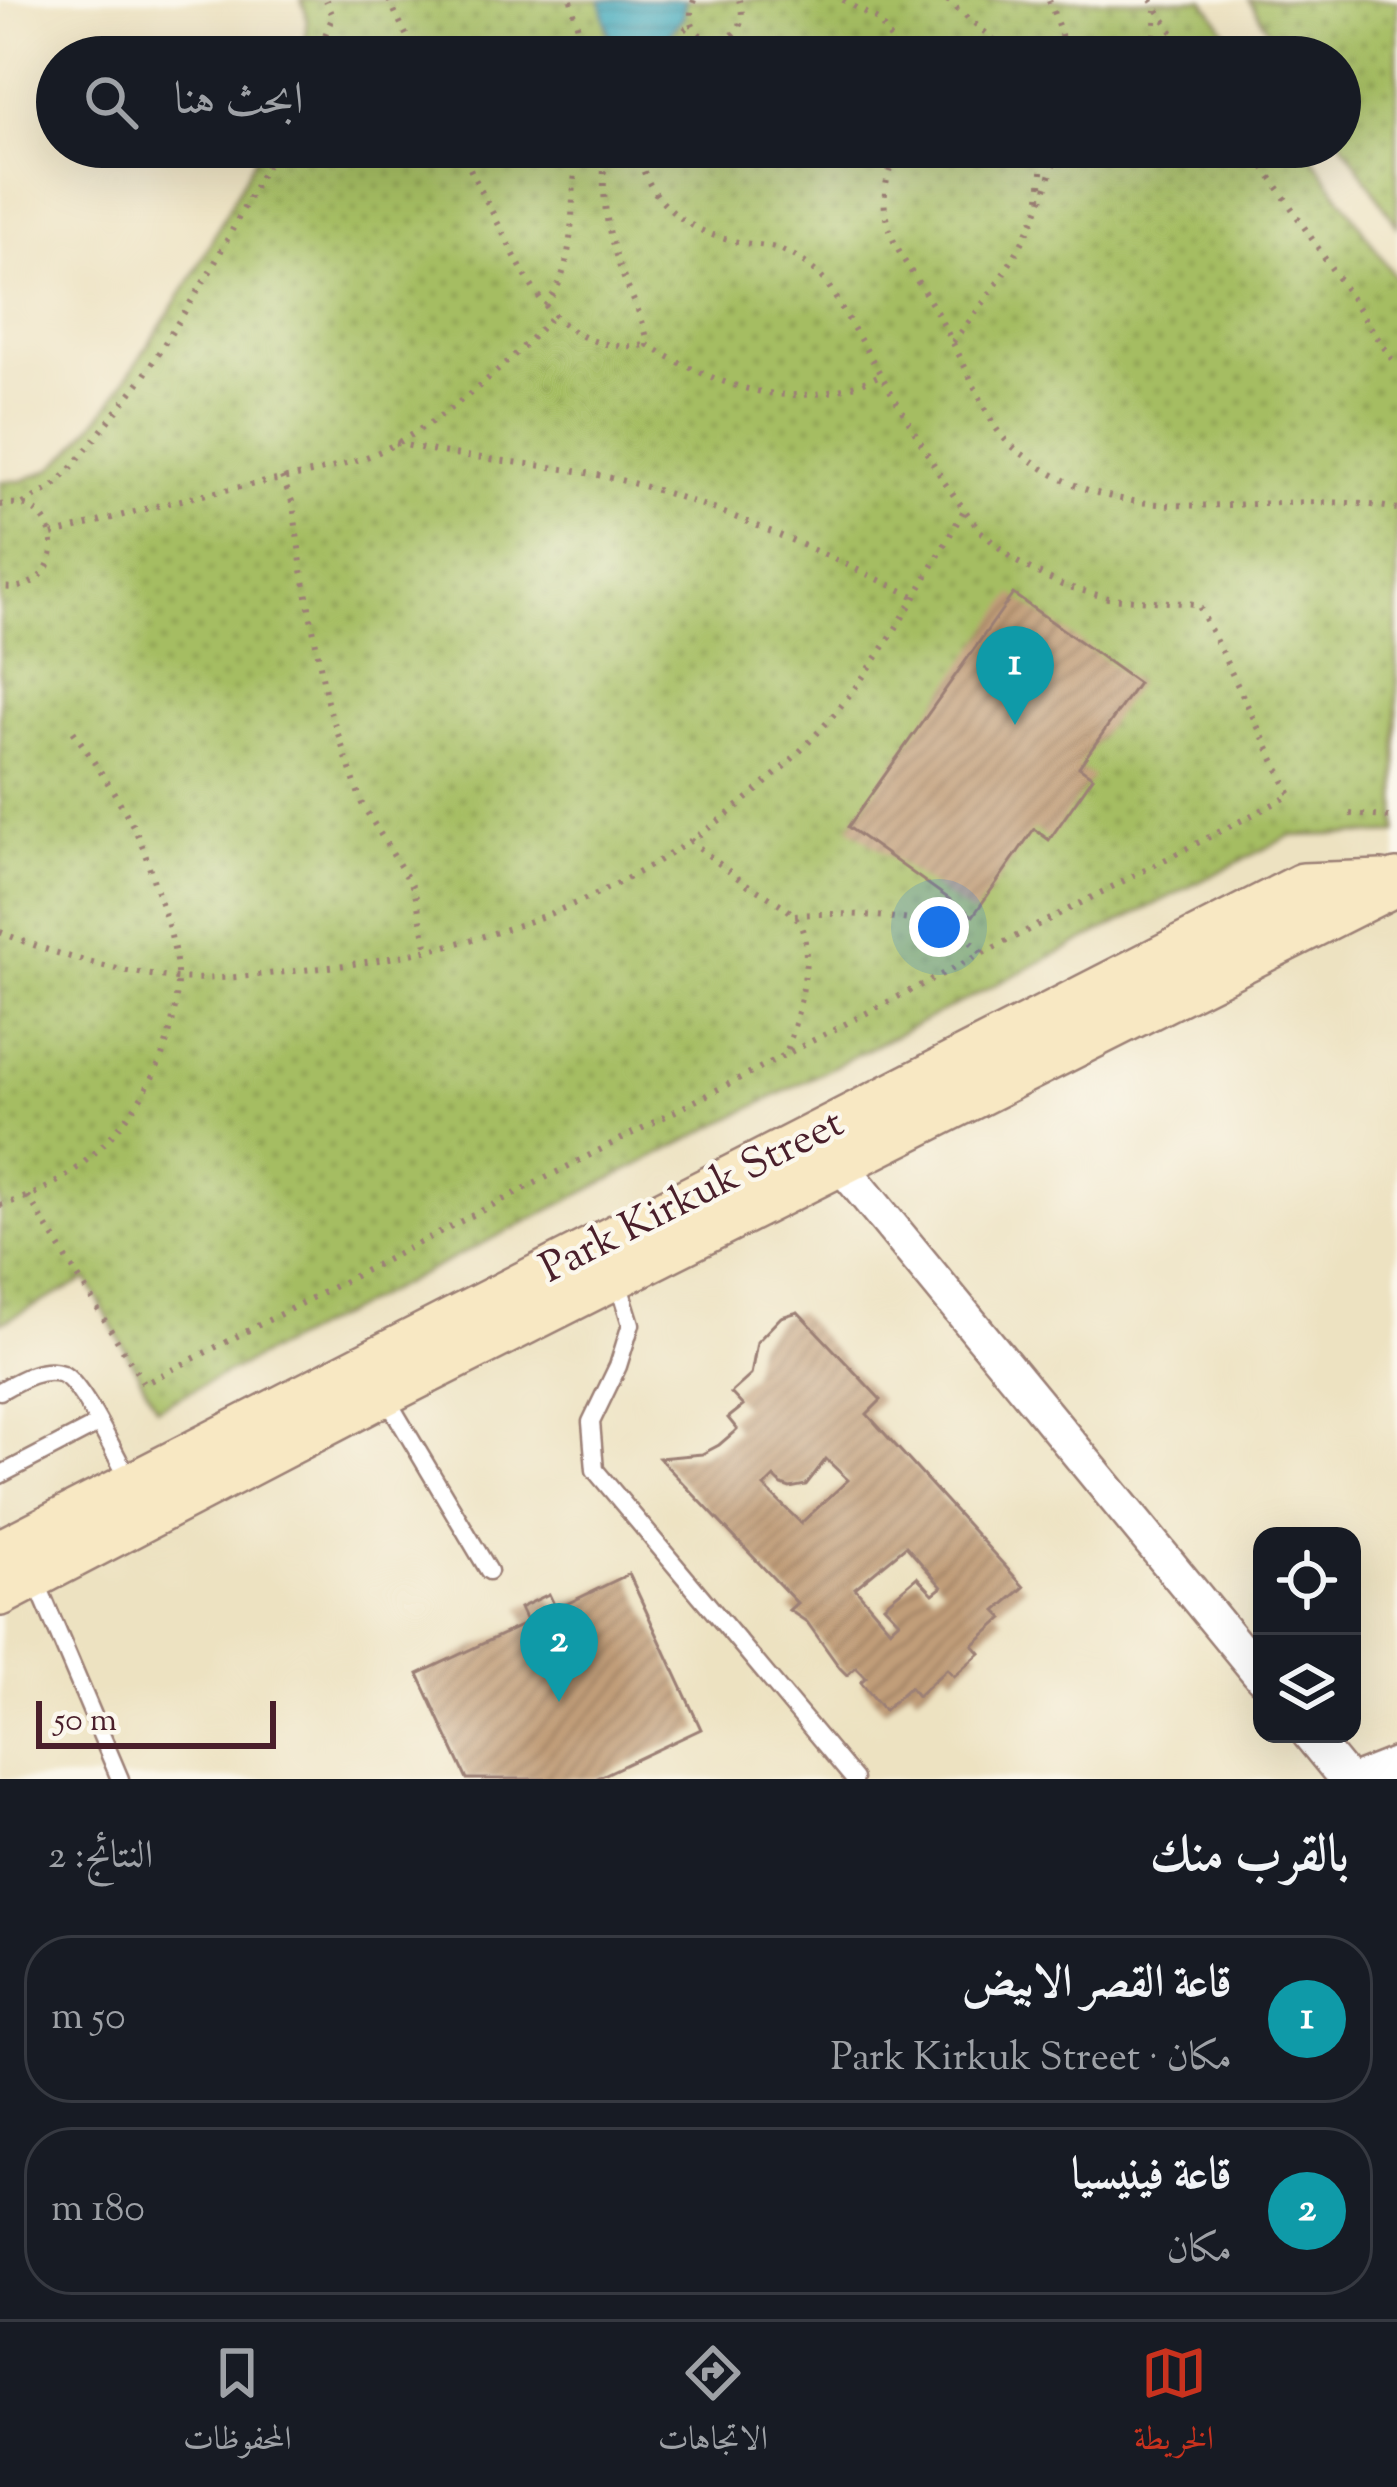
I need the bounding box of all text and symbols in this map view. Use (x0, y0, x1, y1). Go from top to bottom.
search box (36, 36, 1361, 168)
icon: search (78, 69, 144, 135)
text: ابحث هنا (174, 70, 304, 135)
pin: 1 (976, 626, 1054, 725)
your location (909, 897, 969, 957)
street label: Park Kirkuk Street (531, 1096, 855, 1300)
map controls (1253, 1527, 1361, 1743)
button: locate (1253, 1527, 1361, 1635)
pin: 2 (520, 1603, 598, 1702)
button: layers (1253, 1635, 1361, 1743)
scale bar (36, 1695, 276, 1748)
text: 50 m (54, 1698, 117, 1746)
text: بالقرب منك (1150, 1821, 1349, 1894)
text: النتائج: 2 (48, 1830, 153, 1886)
text: قاعة القصر الابيض (962, 1953, 1232, 2018)
text: 50 m (51, 1991, 126, 2047)
text: 1 (1300, 1991, 1314, 2047)
text: مكان · Park Kirkuk Street (830, 2032, 1232, 2088)
text: قاعة فينيسيا (1071, 2145, 1232, 2210)
text: 180 m (51, 2183, 145, 2239)
text: 2 (1298, 2183, 1316, 2239)
text: مكان (1167, 2224, 1232, 2280)
tab: المحفوظات (183, 2340, 292, 2470)
tab: الاتجاهات (658, 2340, 768, 2470)
tab: الخريطة (1134, 2340, 1214, 2470)

